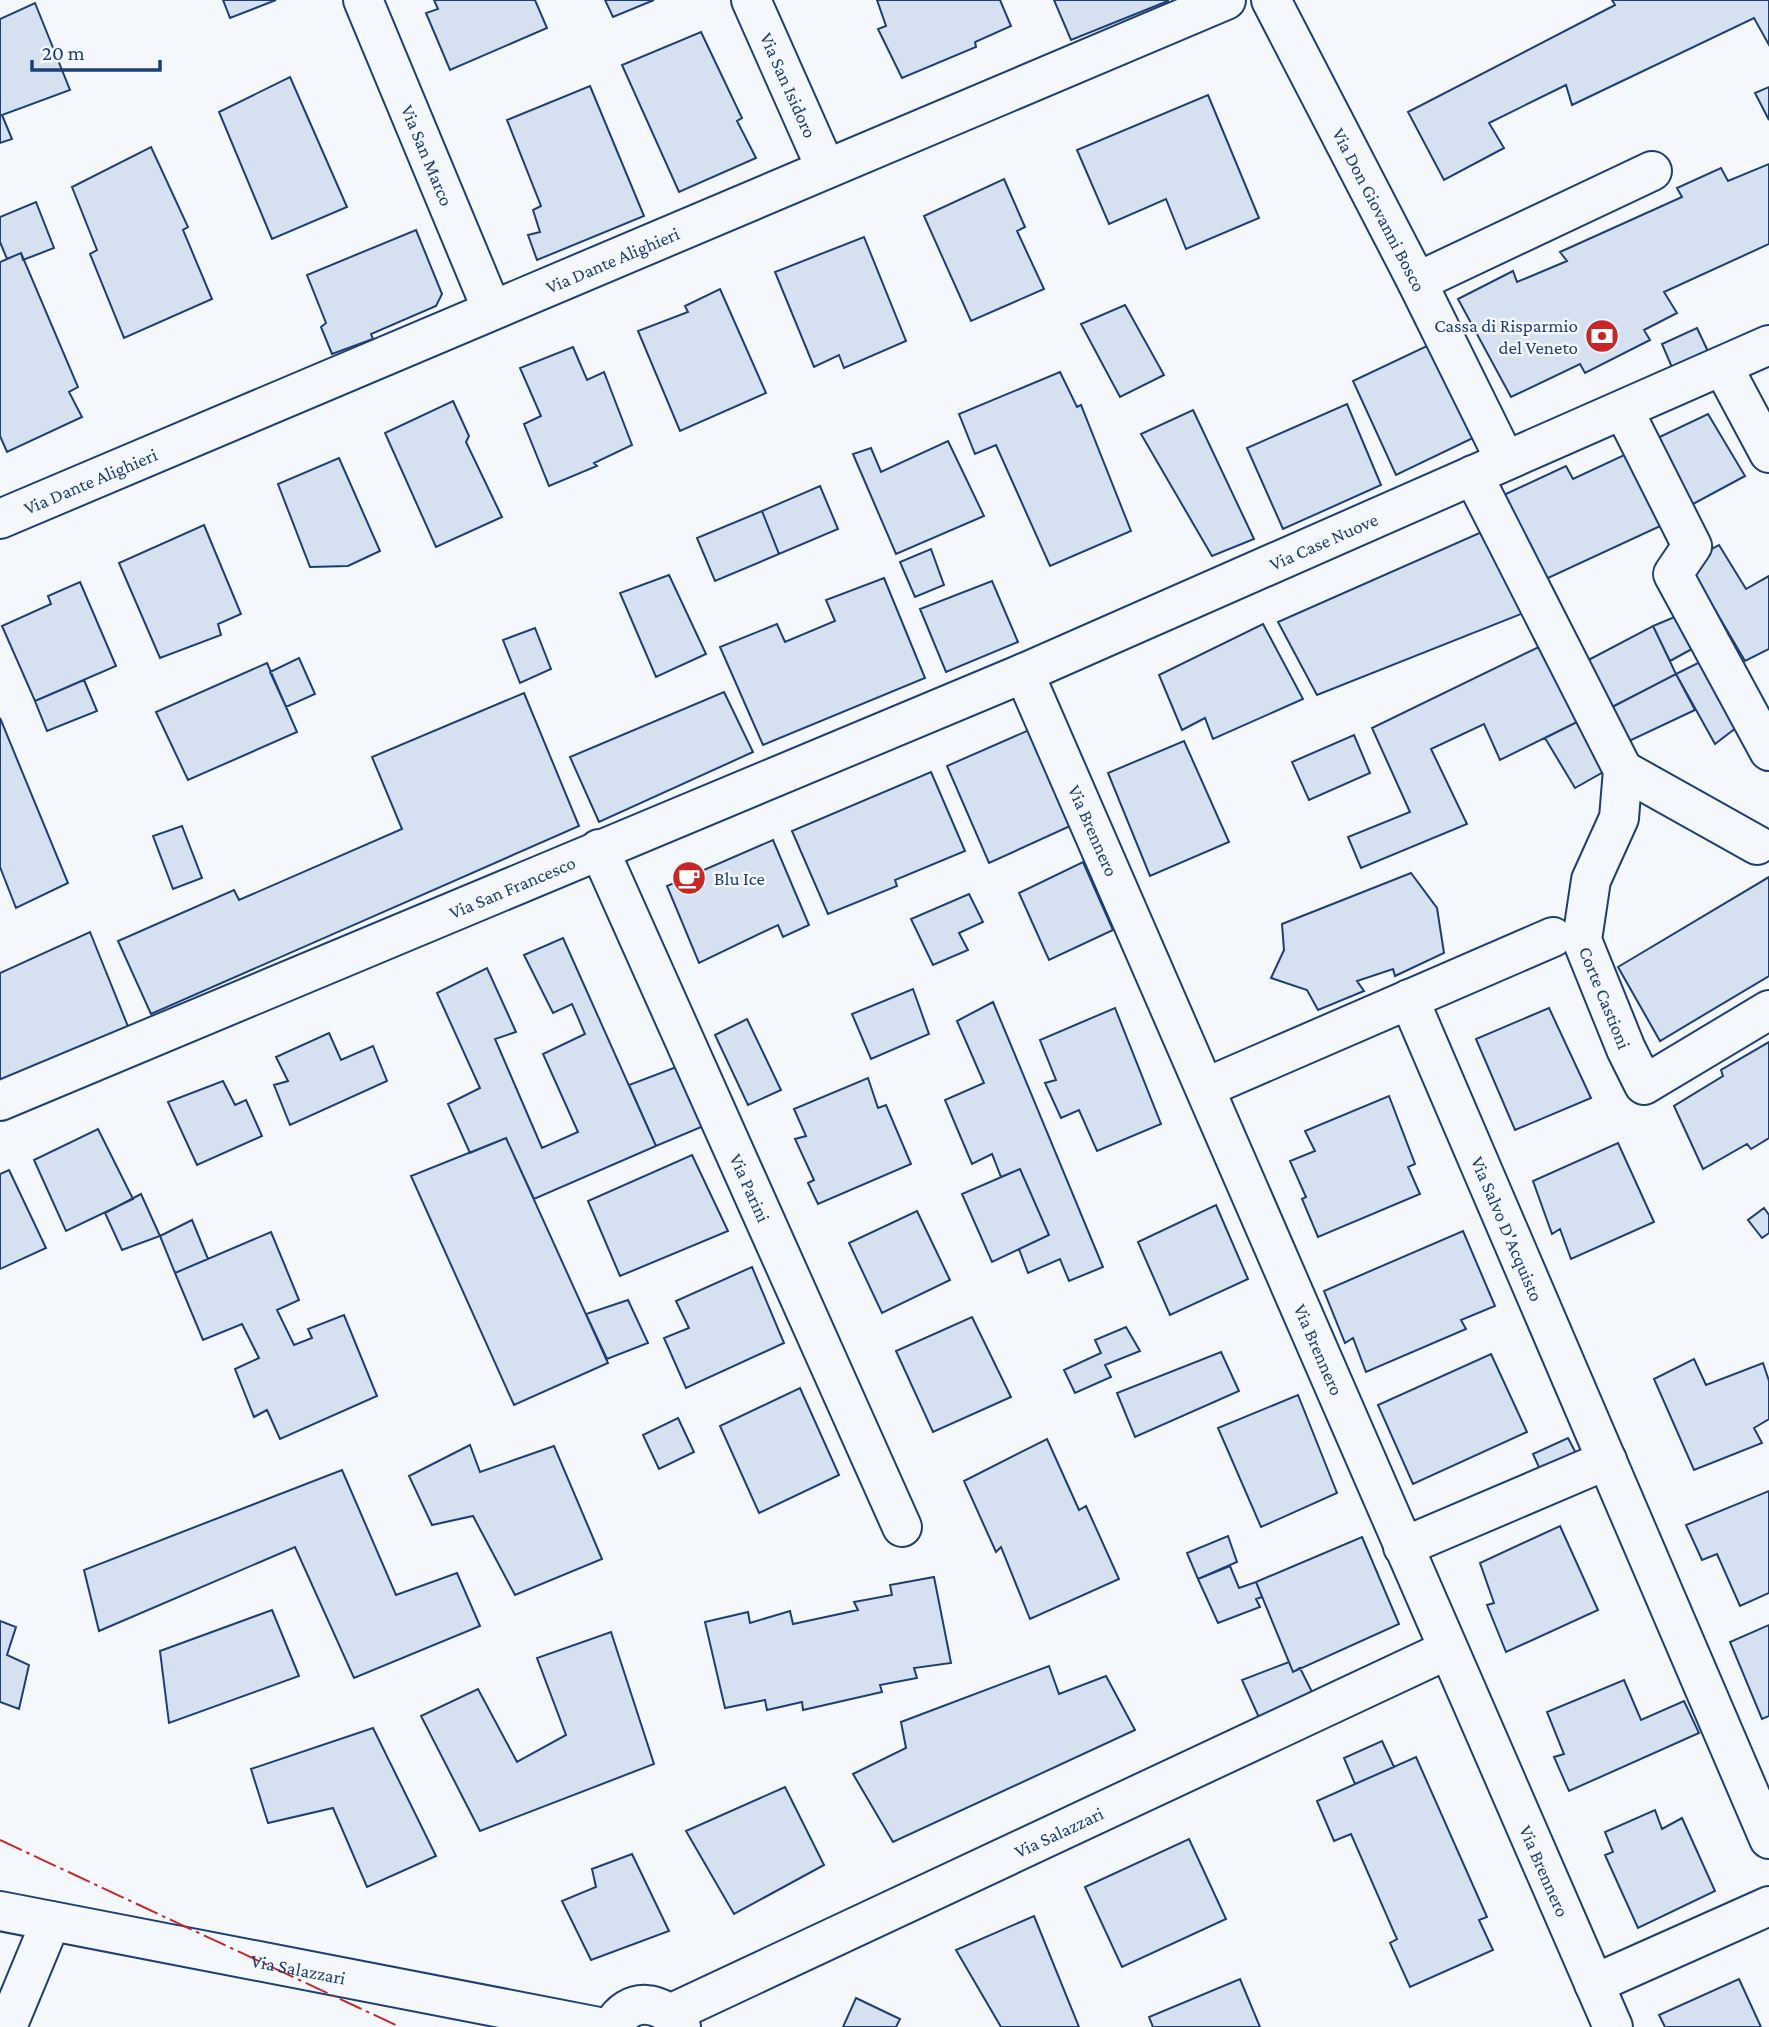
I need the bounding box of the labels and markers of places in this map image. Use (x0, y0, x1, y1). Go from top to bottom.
place label: Cassa di Risparmio del Veneto (1434, 315, 1578, 358)
bank icon: Cassa di Risparmio del Veneto (1583, 317, 1621, 355)
cafe icon: Blu Ice (670, 859, 708, 897)
place label: Blu Ice (714, 868, 765, 889)

